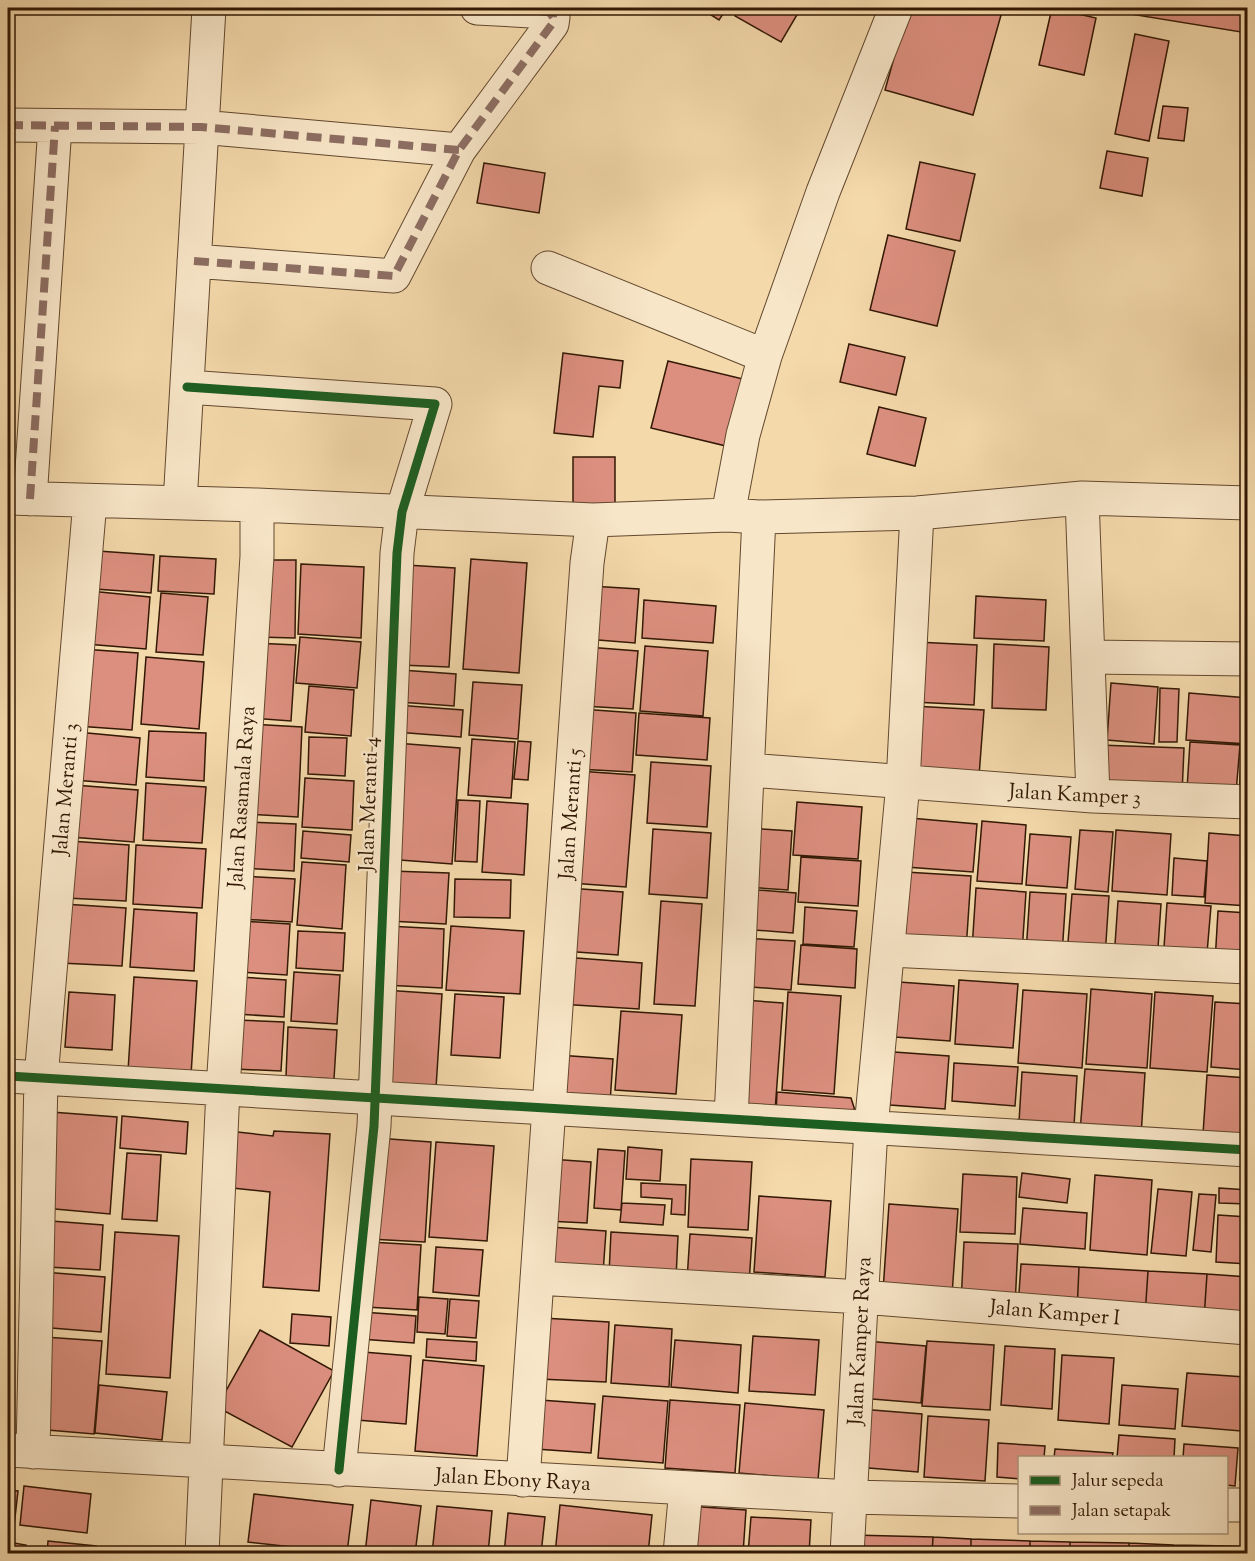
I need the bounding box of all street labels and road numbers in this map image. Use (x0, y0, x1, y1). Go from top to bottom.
street label: Jalan Rasamala Raya (222, 705, 264, 890)
street label: Jalan Meranti 3 (46, 722, 88, 858)
street label: Jalan Meranti 4 (353, 736, 387, 873)
street label: Jalan Meranti 5 (552, 747, 592, 882)
street label: Jalan Kamper 3 (1007, 777, 1142, 814)
street label: Jalan Kamper Raya (842, 1256, 880, 1427)
street label: Jalan Kamper I (987, 1293, 1121, 1335)
street label: Jalan Ebony Raya (433, 1462, 592, 1500)

